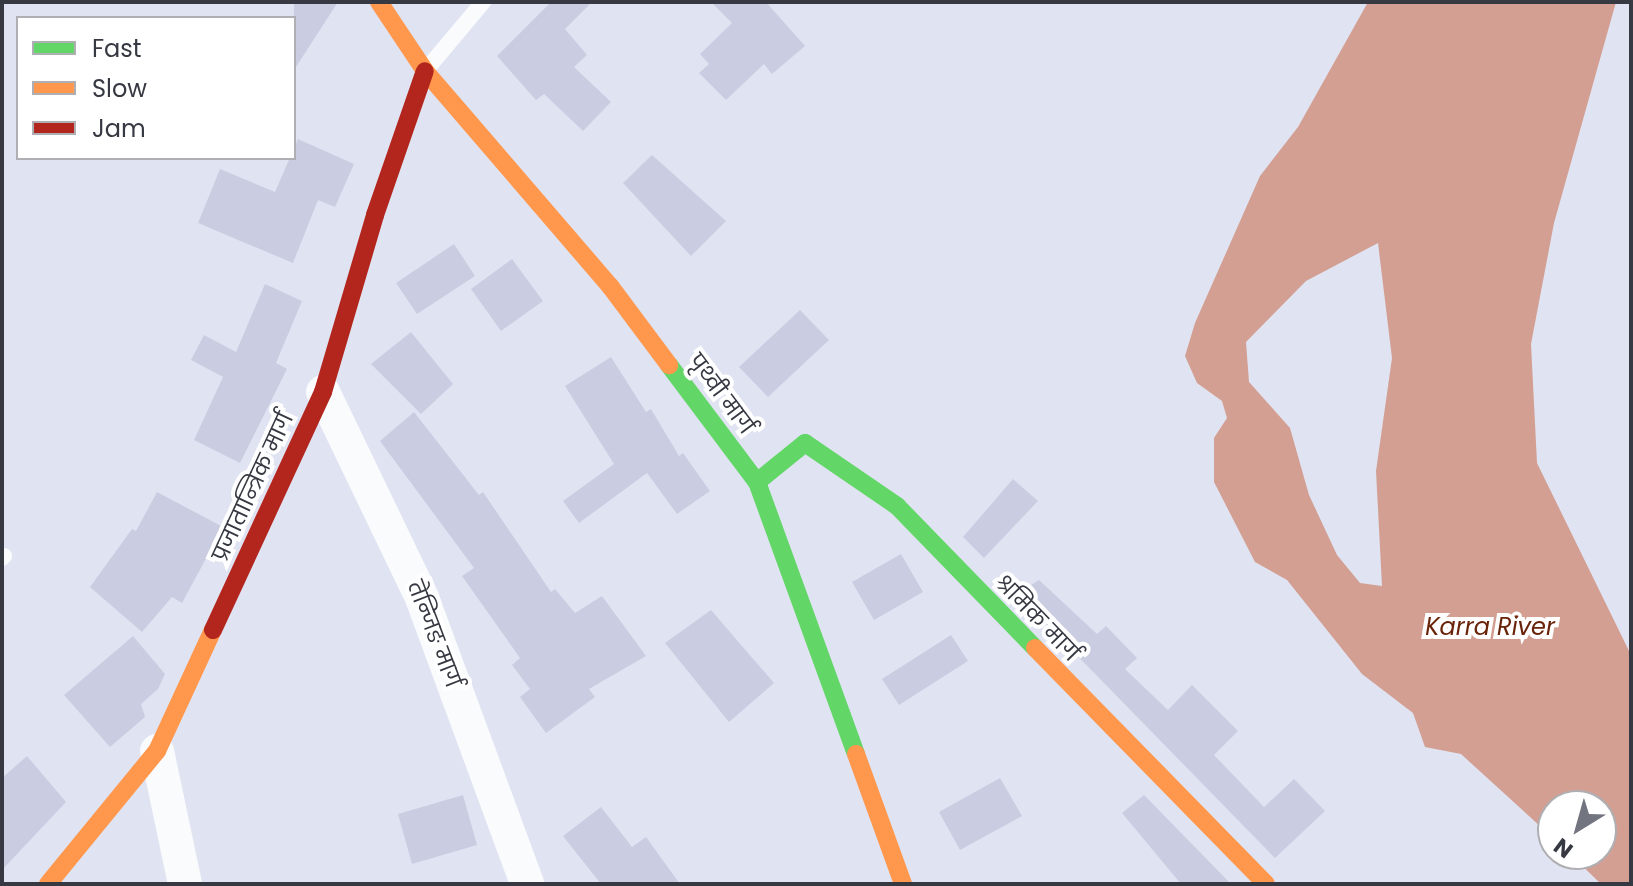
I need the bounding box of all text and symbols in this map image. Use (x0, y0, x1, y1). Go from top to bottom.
legend (16, 16, 296, 160)
text: Fast (92, 32, 142, 65)
text: Slow (92, 72, 147, 105)
text: Jam (92, 112, 146, 145)
street label: पृथ्वी मार्ग (683, 349, 759, 439)
street label: प्रजातान्त्रिक मार्ग (207, 408, 299, 566)
street label: श्रमिक मार्ग (989, 569, 1085, 667)
street label: तेन्जिङ मार्ग (402, 577, 466, 691)
water label: Karra River (1425, 613, 1555, 641)
north arrow (1537, 790, 1617, 870)
text: N (1548, 831, 1579, 865)

